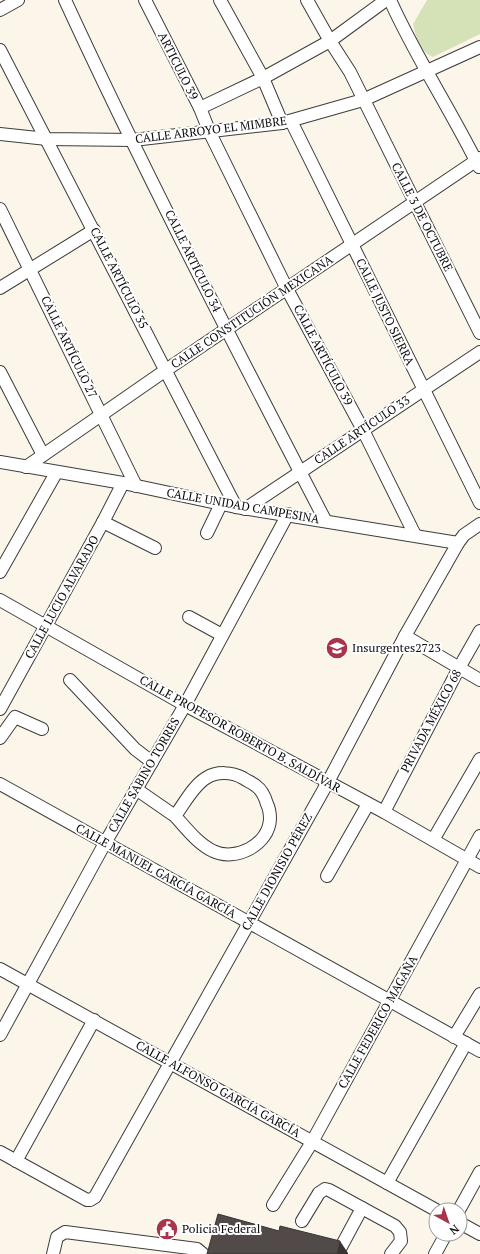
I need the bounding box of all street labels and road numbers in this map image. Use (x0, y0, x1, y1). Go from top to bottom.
street label: ARTICULO 39 (155, 30, 202, 102)
street label: CALLE ARROYO EL MIMBRE (134, 113, 288, 146)
street label: CALLE 3 DE OCTUBRE (388, 160, 456, 274)
street label: CALLE ARTÍCULO 34 (162, 207, 225, 315)
street label: CALLE ARTÍCULO 35 (87, 224, 152, 331)
street label: CALLE CONSTITUCIÓN MEXICANA (168, 251, 336, 372)
street label: CALLE JUSTO SIERRA (353, 256, 418, 369)
street label: CALLE ARTÍCULO 27 (38, 293, 101, 400)
street label: CALLE ARTÍCULO 39 (291, 302, 356, 408)
street label: CALLE ARTÍCULO 33 (311, 392, 412, 467)
street label: CALLE UNIDAD CAMPESINA (165, 485, 322, 526)
street label: CALLE LUCIO ALVARADO (21, 532, 102, 661)
street label: PRIVADA MÉXICO 68 (397, 667, 464, 775)
street label: CALLE PROFESOR ROBERTO B. SALDÍVAR (137, 672, 344, 796)
street label: CALLE SABINO TORRES (105, 715, 183, 835)
street label: CALLE DIONISIO PÉREZ (238, 810, 315, 933)
street label: CALLE MANUEL GARCÍA GARCÍA (73, 820, 240, 921)
street label: CALLE FEDERICO MAGAÑA (335, 952, 421, 1091)
street label: CALLE ALFONSO GARCÍA GARCÍA (133, 1037, 304, 1141)

